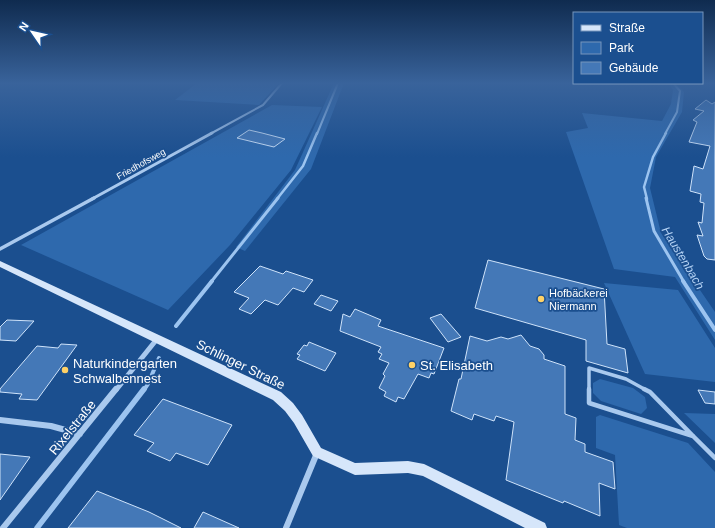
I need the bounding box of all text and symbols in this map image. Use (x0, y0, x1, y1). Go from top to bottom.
north arrow (12, 12, 52, 52)
legend (573, 12, 703, 84)
text: N (17, 20, 31, 33)
text: Straße (609, 21, 645, 35)
text: Park (609, 41, 635, 55)
text: Gebäude (609, 61, 659, 75)
street label: Friedhofsweg (115, 147, 167, 181)
water label: Haustenbach (659, 224, 707, 292)
place label: Hofbäckerei Niermann (549, 287, 608, 312)
marker: Hofbäckerei Niermann (536, 294, 546, 304)
street label: Schlinger Straße (194, 336, 288, 392)
place label: Naturkindergarten Schwalbennest (73, 356, 177, 386)
place label: St. Elisabeth (420, 358, 493, 373)
marker: St. Elisabeth (407, 360, 417, 370)
marker: Naturkindergarten Schwalbennest (60, 365, 70, 375)
street label: Rixelstraße (46, 397, 99, 458)

